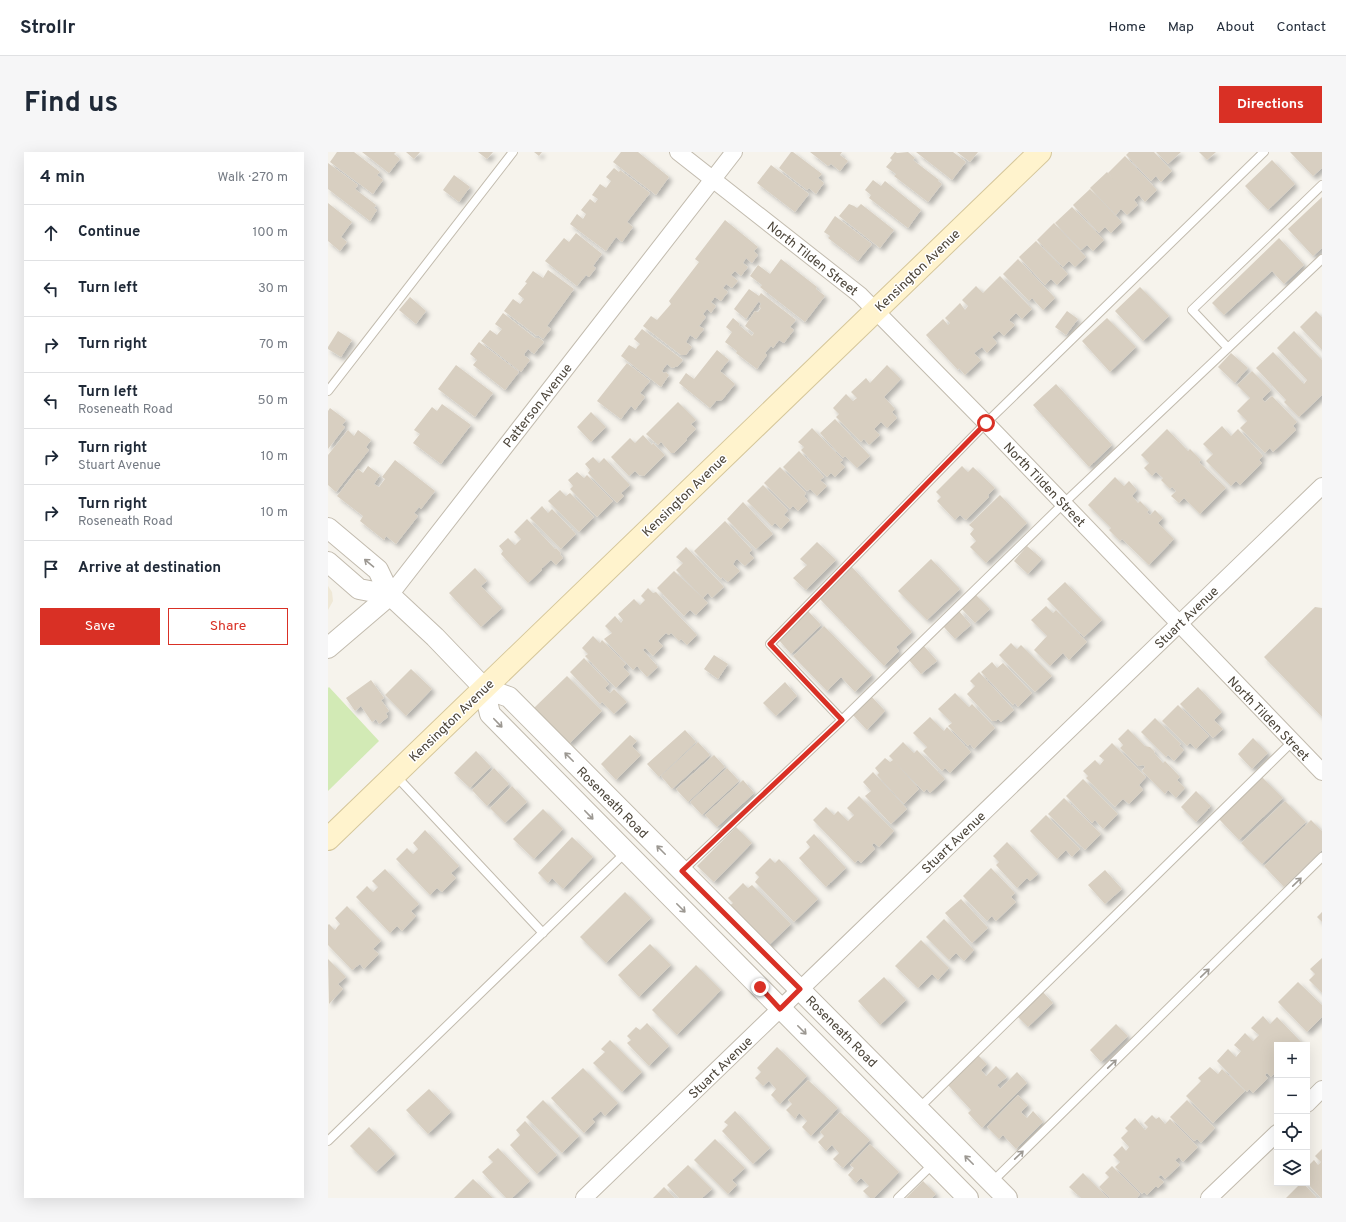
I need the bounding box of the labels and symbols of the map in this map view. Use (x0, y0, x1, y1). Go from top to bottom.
street label: North Tilden Street (763, 219, 861, 300)
street label: Kensington Avenue (872, 227, 964, 316)
street label: Patterson Avenue (501, 361, 576, 452)
route start (977, 414, 995, 432)
street label: North Tilden Street (999, 440, 1088, 531)
street label: Kensington Avenue (639, 452, 731, 541)
one-way arrow (364, 558, 374, 567)
street label: Stuart Avenue (1152, 584, 1223, 653)
street label: North Tilden Street (1223, 674, 1312, 765)
street label: Kensington Avenue (406, 677, 498, 766)
one-way arrow (494, 718, 503, 728)
one-way arrow (564, 752, 574, 762)
street label: Roseneath Road (572, 764, 651, 843)
street label: Stuart Avenue (919, 809, 990, 878)
one-way arrow (585, 810, 594, 820)
one-way arrow (656, 845, 666, 855)
one-way arrow (1292, 877, 1302, 887)
one-way arrow (676, 903, 686, 913)
one-way arrow (1200, 968, 1210, 978)
route end (751, 978, 769, 996)
street label: Roseneath Road (801, 993, 880, 1072)
one-way arrow (797, 1025, 807, 1035)
street label: Stuart Avenue (686, 1034, 757, 1103)
one-way arrow (1107, 1059, 1117, 1069)
one-way arrow (1014, 1150, 1024, 1160)
one-way arrow (965, 1155, 974, 1165)

